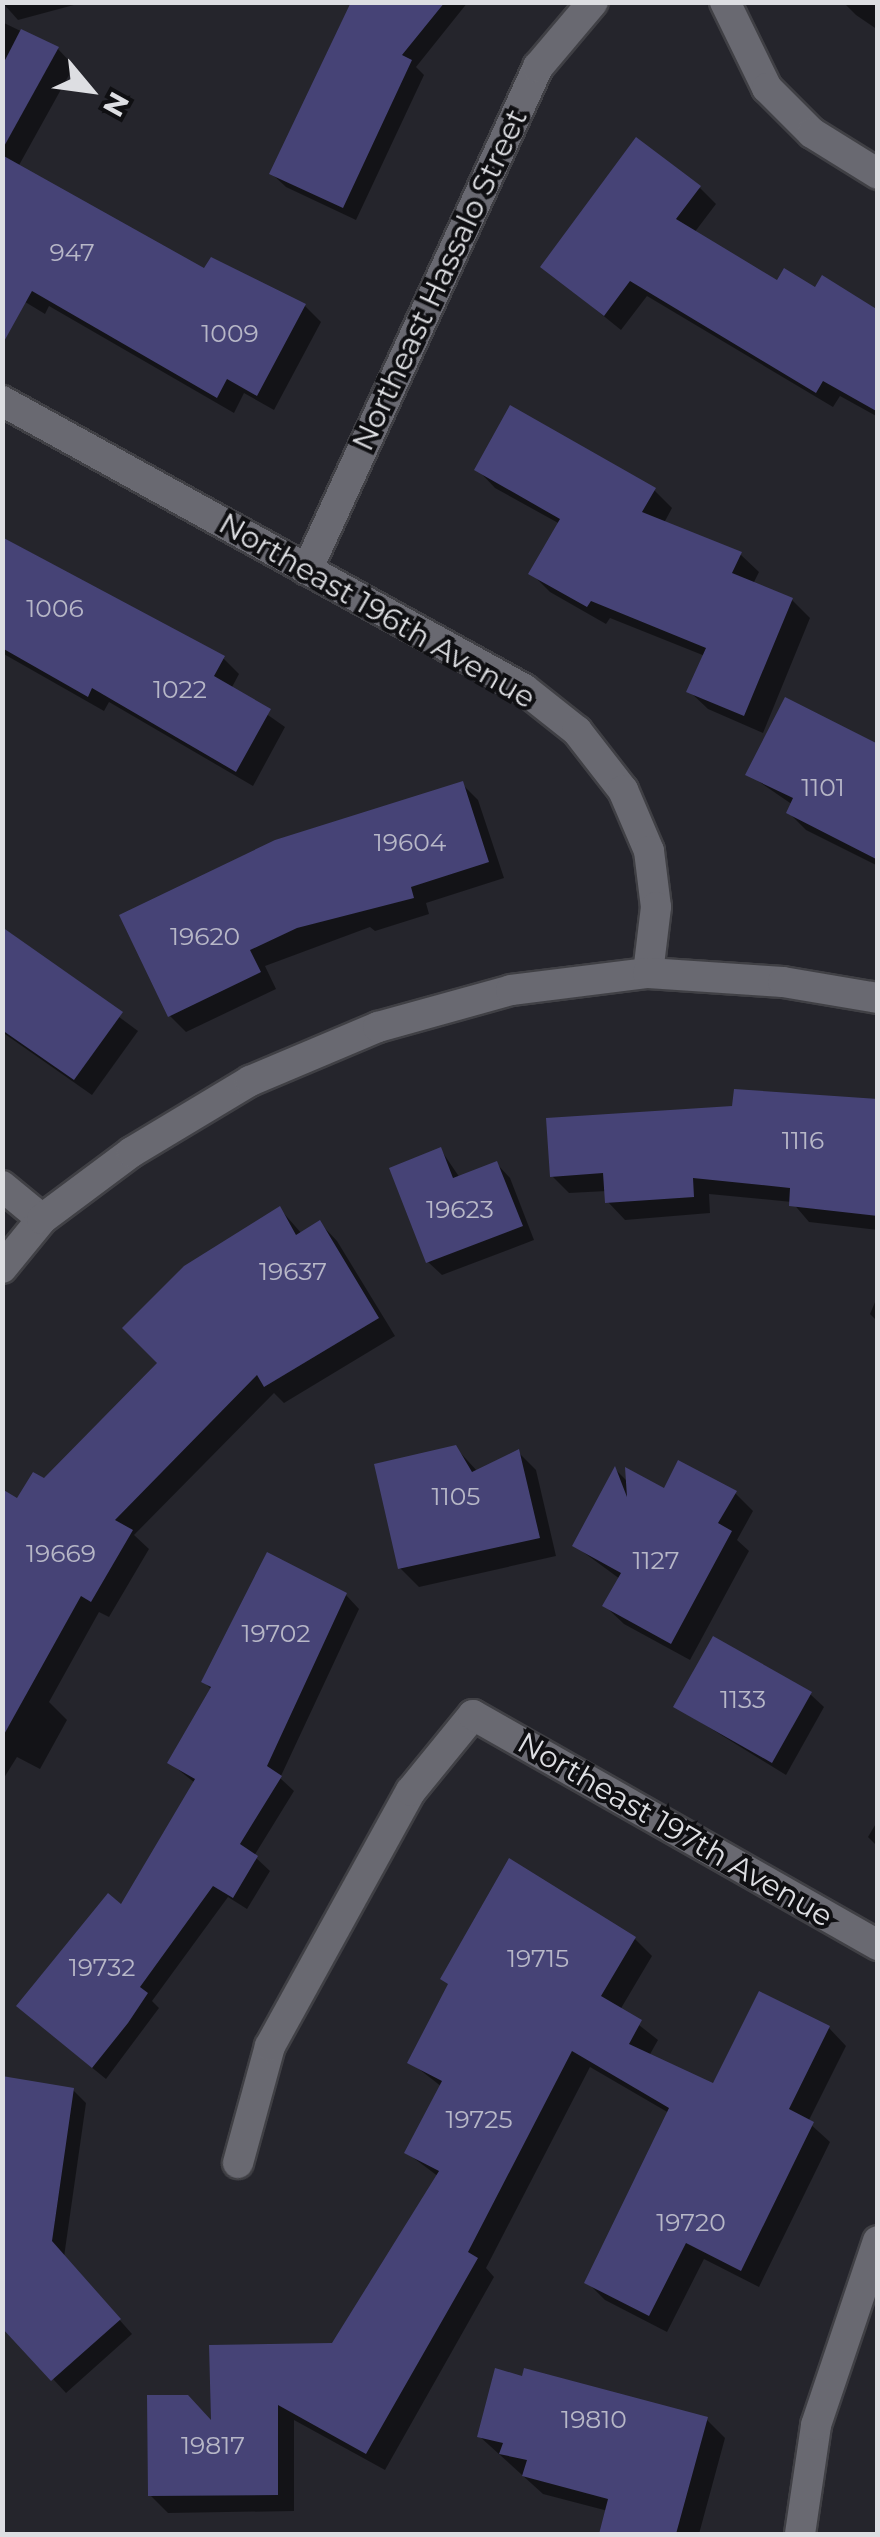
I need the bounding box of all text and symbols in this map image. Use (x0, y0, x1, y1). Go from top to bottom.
north arrow (40, 40, 140, 140)
text: N (96, 86, 137, 123)
street label: Northeast Hassalo Street (345, 104, 535, 456)
house number: 947 (49, 237, 95, 267)
house number: 1009 (201, 318, 259, 348)
street label: Northeast 196th Avenue (213, 506, 541, 716)
house number: 1006 (26, 593, 84, 623)
house number: 1022 (153, 674, 207, 704)
house number: 1101 (801, 772, 845, 802)
house number: 19604 (374, 827, 446, 857)
house number: 19620 (170, 921, 240, 951)
house number: 1116 (782, 1125, 824, 1155)
house number: 19623 (426, 1194, 494, 1224)
house number: 19637 (259, 1256, 327, 1286)
house number: 1105 (432, 1481, 480, 1511)
house number: 19669 (26, 1538, 96, 1568)
house number: 1127 (633, 1545, 679, 1575)
house number: 19702 (241, 1618, 311, 1648)
house number: 1133 (720, 1684, 766, 1714)
street label: Northeast 197th Avenue (511, 1725, 839, 1935)
house number: 19715 (507, 1943, 569, 1973)
house number: 19732 (69, 1952, 135, 1982)
house number: 19725 (445, 2104, 513, 2134)
house number: 19720 (656, 2207, 726, 2237)
house number: 19810 (561, 2404, 627, 2434)
house number: 19817 (181, 2430, 245, 2460)

